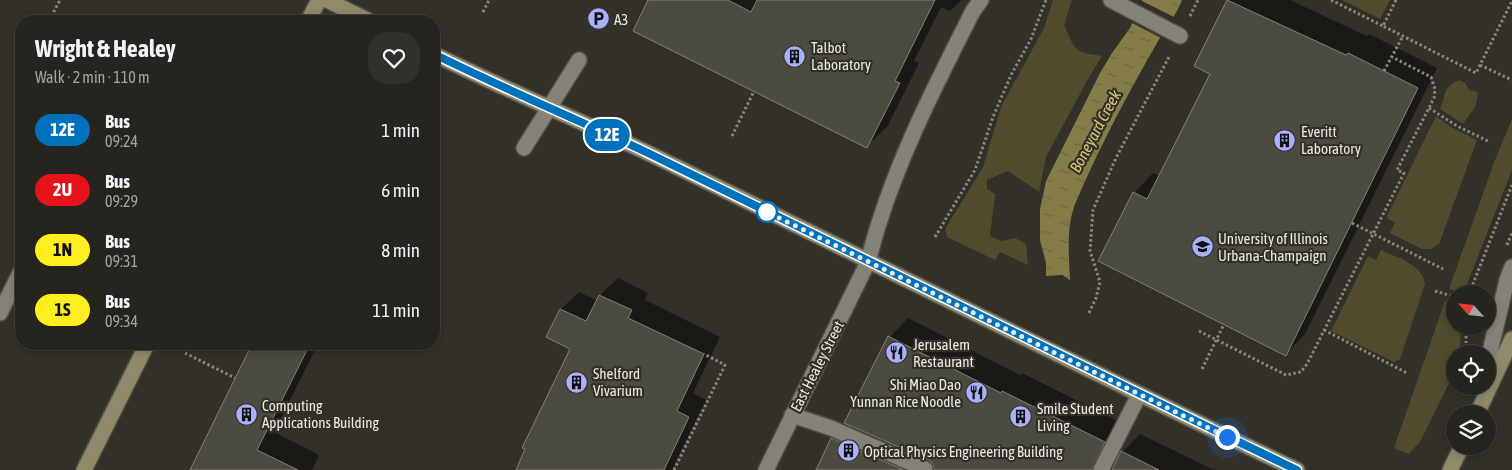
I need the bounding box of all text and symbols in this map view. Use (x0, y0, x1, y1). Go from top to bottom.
parking icon: A3 (586, 7, 610, 31)
place label: A3 (614, 11, 628, 28)
button: heart (368, 32, 420, 84)
text: Wright & Healey (35, 35, 176, 62)
place label: Talbot Laboratory (811, 39, 871, 73)
building icon: Talbot Laboratory (783, 44, 807, 68)
text: Walk · 2 min · 110 m (35, 68, 149, 86)
water label: Boneyard Creek (1066, 86, 1126, 176)
text: Bus (105, 110, 130, 132)
text: 12E (50, 119, 75, 140)
text: 1 min (381, 119, 420, 141)
line badge: 12E (578, 119, 636, 151)
place label: Everitt Laboratory (1301, 123, 1361, 157)
text: 12E (595, 124, 619, 145)
building icon: Everitt Laboratory (1273, 128, 1297, 152)
text: 09:24 (105, 132, 138, 150)
text: Bus (105, 170, 130, 192)
text: 2U (53, 179, 72, 200)
text: 6 min (381, 179, 420, 201)
text: 09:29 (105, 192, 138, 210)
unlabelled marker (756, 201, 778, 223)
text: Bus (105, 230, 130, 252)
place label: University of Illinois Urbana-Champaign (1218, 230, 1328, 264)
school or university icon: University of Illinois Urbana-Champaign (1190, 235, 1214, 259)
text: 1N (53, 239, 72, 260)
text: 8 min (381, 239, 420, 261)
text: 09:31 (105, 252, 138, 270)
north arrow (1446, 285, 1496, 335)
map controls (1446, 285, 1496, 455)
text: Bus (105, 290, 130, 312)
text: 1S (54, 299, 71, 320)
text: 11 min (372, 299, 420, 321)
text: 09:34 (105, 312, 138, 330)
street label: East Healey Street (787, 318, 847, 414)
place label: Jerusalem Restaurant (913, 336, 974, 370)
restaurant icon: Jerusalem Restaurant (885, 341, 909, 365)
button: locate (1446, 345, 1496, 395)
place label: Shelford Vivarium (593, 365, 643, 399)
building icon: Shelford Vivarium (565, 370, 589, 394)
place label: Shi Miao Dao Yunnan Rice Noodle (850, 376, 961, 410)
restaurant icon: Shi Miao Dao Yunnan Rice Noodle (965, 381, 989, 405)
place label: Computing Applications Building (262, 397, 379, 431)
place label: Smile Student Living (1037, 400, 1114, 434)
building icon: Computing Applications Building (234, 402, 258, 426)
building icon: Smile Student Living (1009, 405, 1033, 429)
button: layers (1446, 405, 1496, 455)
your location (1215, 425, 1240, 450)
building icon: Optical Physics Engineering Building (836, 439, 860, 463)
place label: Optical Physics Engineering Building (864, 443, 1063, 460)

